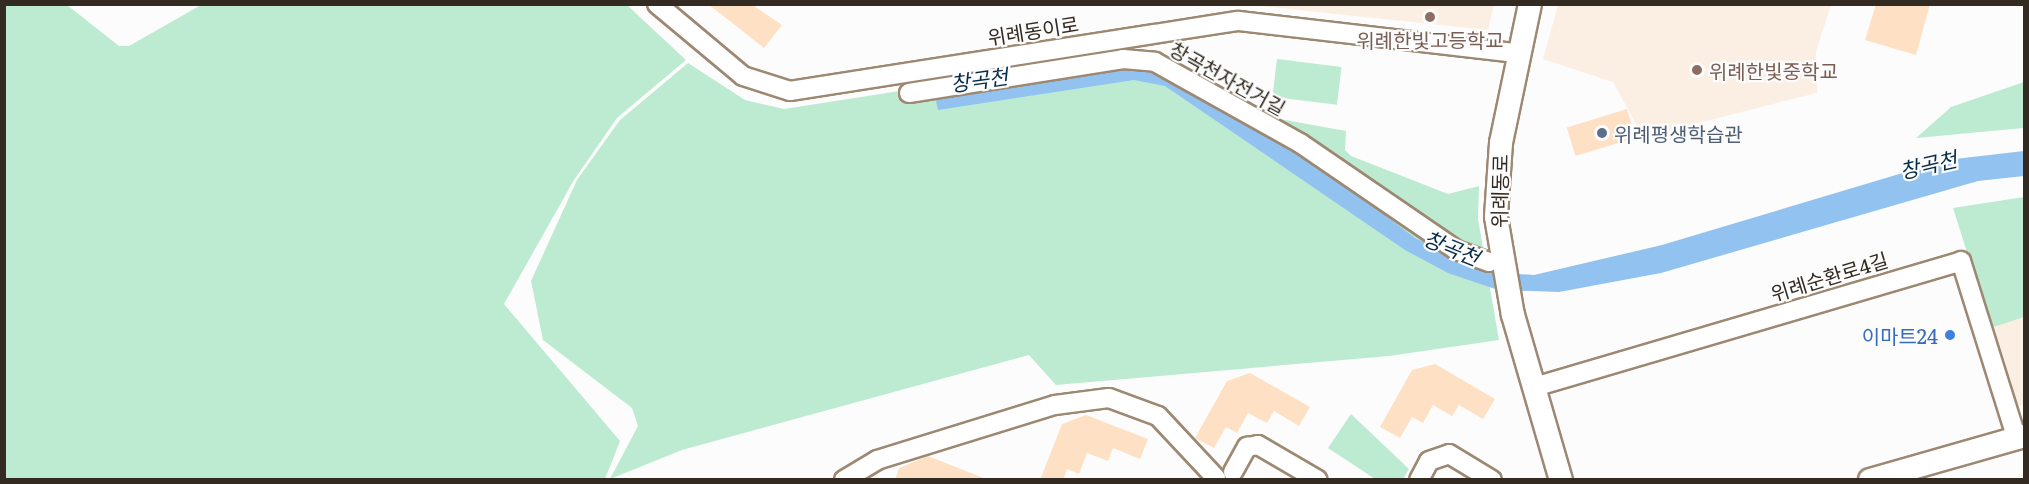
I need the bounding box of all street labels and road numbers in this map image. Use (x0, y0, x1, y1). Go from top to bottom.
street label: 위례동이로 (986, 11, 1080, 49)
street label: 창곡천자전거길 (1166, 36, 1290, 120)
street label: 위례동로 (1486, 154, 1512, 228)
street label: 위례순환로4길 (1767, 247, 1891, 305)

